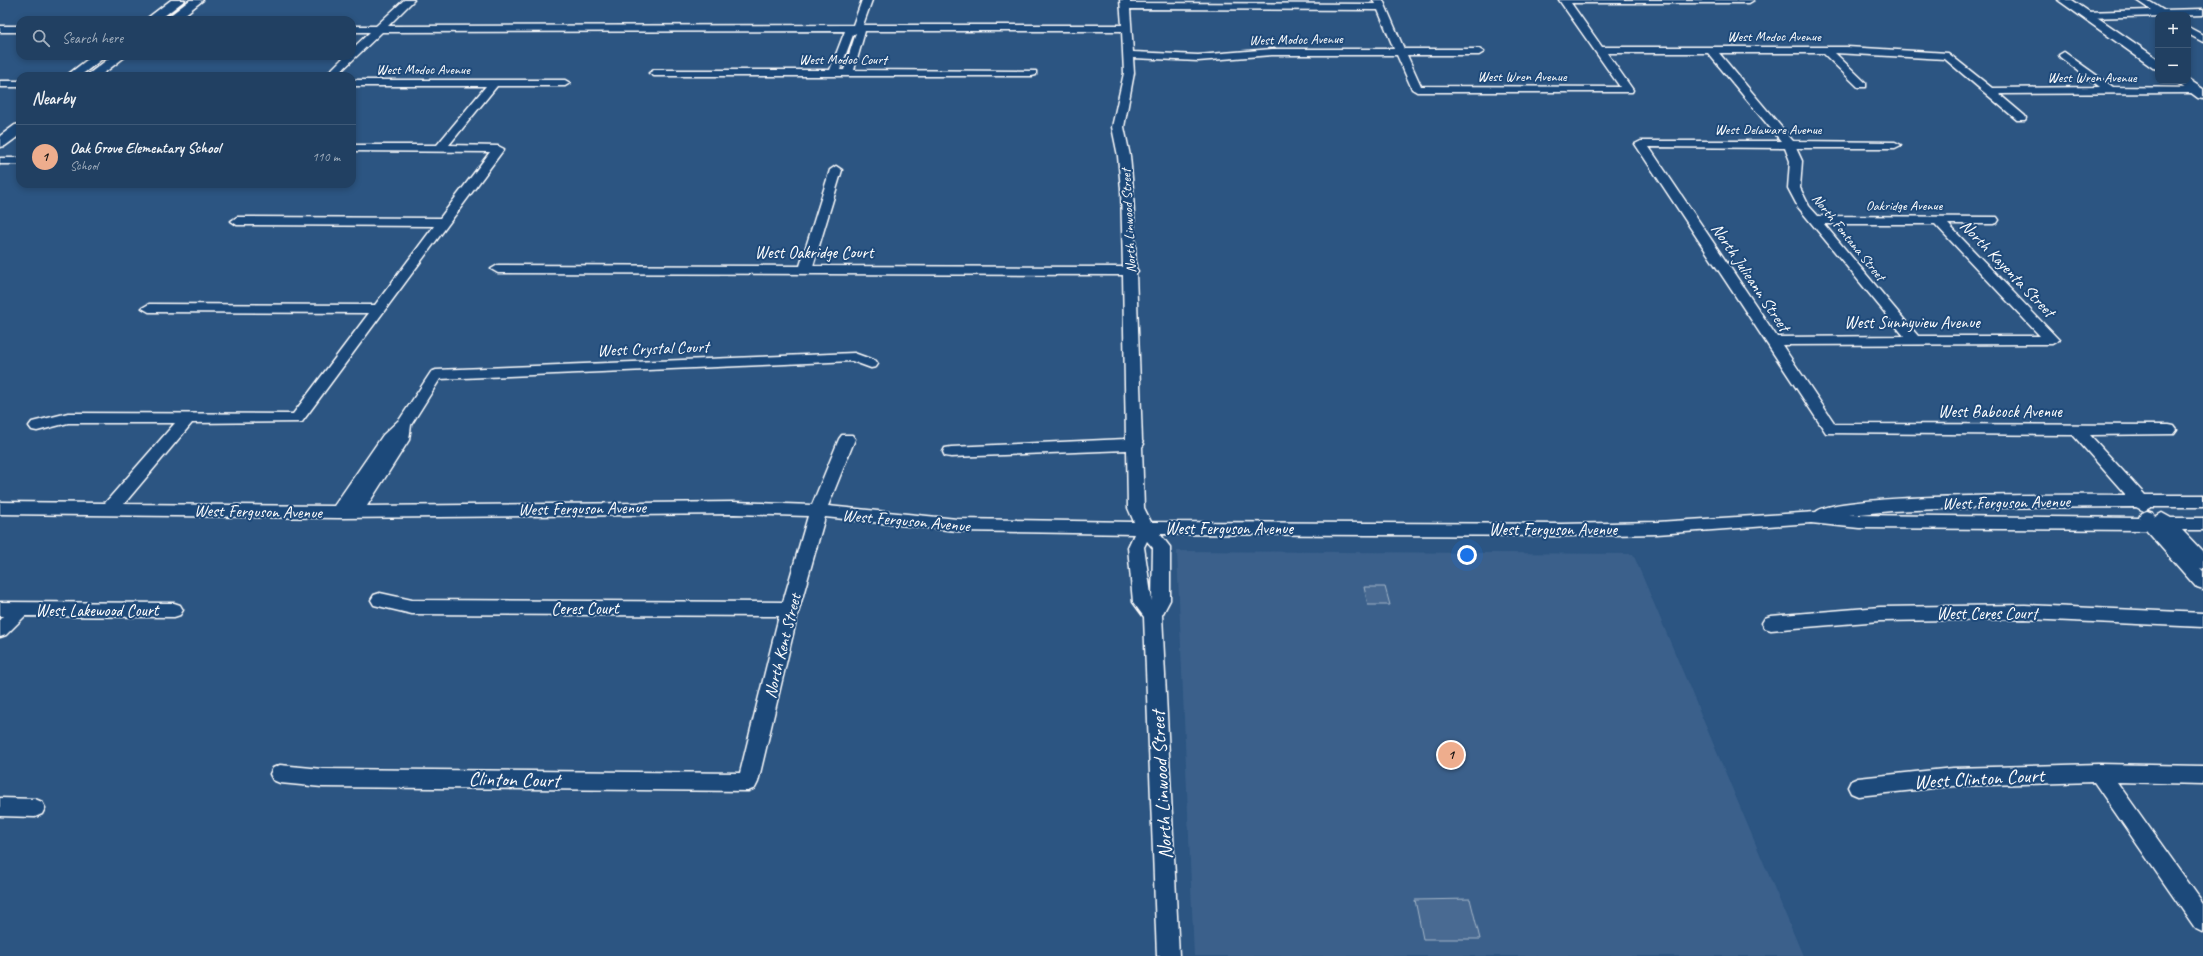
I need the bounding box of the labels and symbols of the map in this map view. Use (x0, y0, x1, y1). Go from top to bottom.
street label: West Modoc Avenue (1727, 28, 1822, 45)
street label: West Modoc Avenue (1249, 30, 1344, 49)
street label: West Modoc Court (799, 51, 889, 68)
street label: West Modoc Avenue (376, 61, 471, 78)
street label: West Wren Avenue (1477, 68, 1568, 85)
street label: West Wren Avenue (2047, 69, 2138, 86)
street label: West Delaware Avenue (1715, 121, 1823, 138)
street label: North Linwood Street (1117, 166, 1140, 273)
street label: North Fontana Street (1808, 190, 1890, 286)
street label: Oakridge Avenue (1866, 197, 1944, 214)
street label: North Kayenta Street (1956, 215, 2061, 323)
street label: North Julieann Street (1707, 219, 1796, 337)
street label: West Oakridge Court (755, 242, 876, 263)
street label: West Sunnyview Avenue (1844, 312, 1981, 333)
street label: West Crystal Court (597, 336, 711, 361)
street label: West Babcock Avenue (1938, 401, 2063, 422)
street label: West Ferguson Avenue (1942, 491, 2072, 514)
street label: West Ferguson Avenue (518, 497, 648, 520)
street label: West Ferguson Avenue (194, 500, 324, 523)
street label: West Ferguson Avenue (841, 504, 972, 537)
street label: West Ferguson Avenue (1165, 518, 1294, 539)
street label: West Ferguson Avenue (1489, 519, 1618, 540)
your location (1457, 545, 1477, 565)
street label: North Kent Street (759, 589, 806, 701)
street label: Ceres Court (551, 598, 621, 619)
street label: West Lakewood Court (36, 600, 161, 621)
street label: West Ceres Court (1937, 603, 2040, 624)
street label: North Linwood Street (1145, 707, 1178, 860)
pin: 1 (1438, 740, 1464, 770)
street label: West Clinton Court (1913, 762, 2047, 794)
street label: Clinton Court (468, 766, 563, 793)

